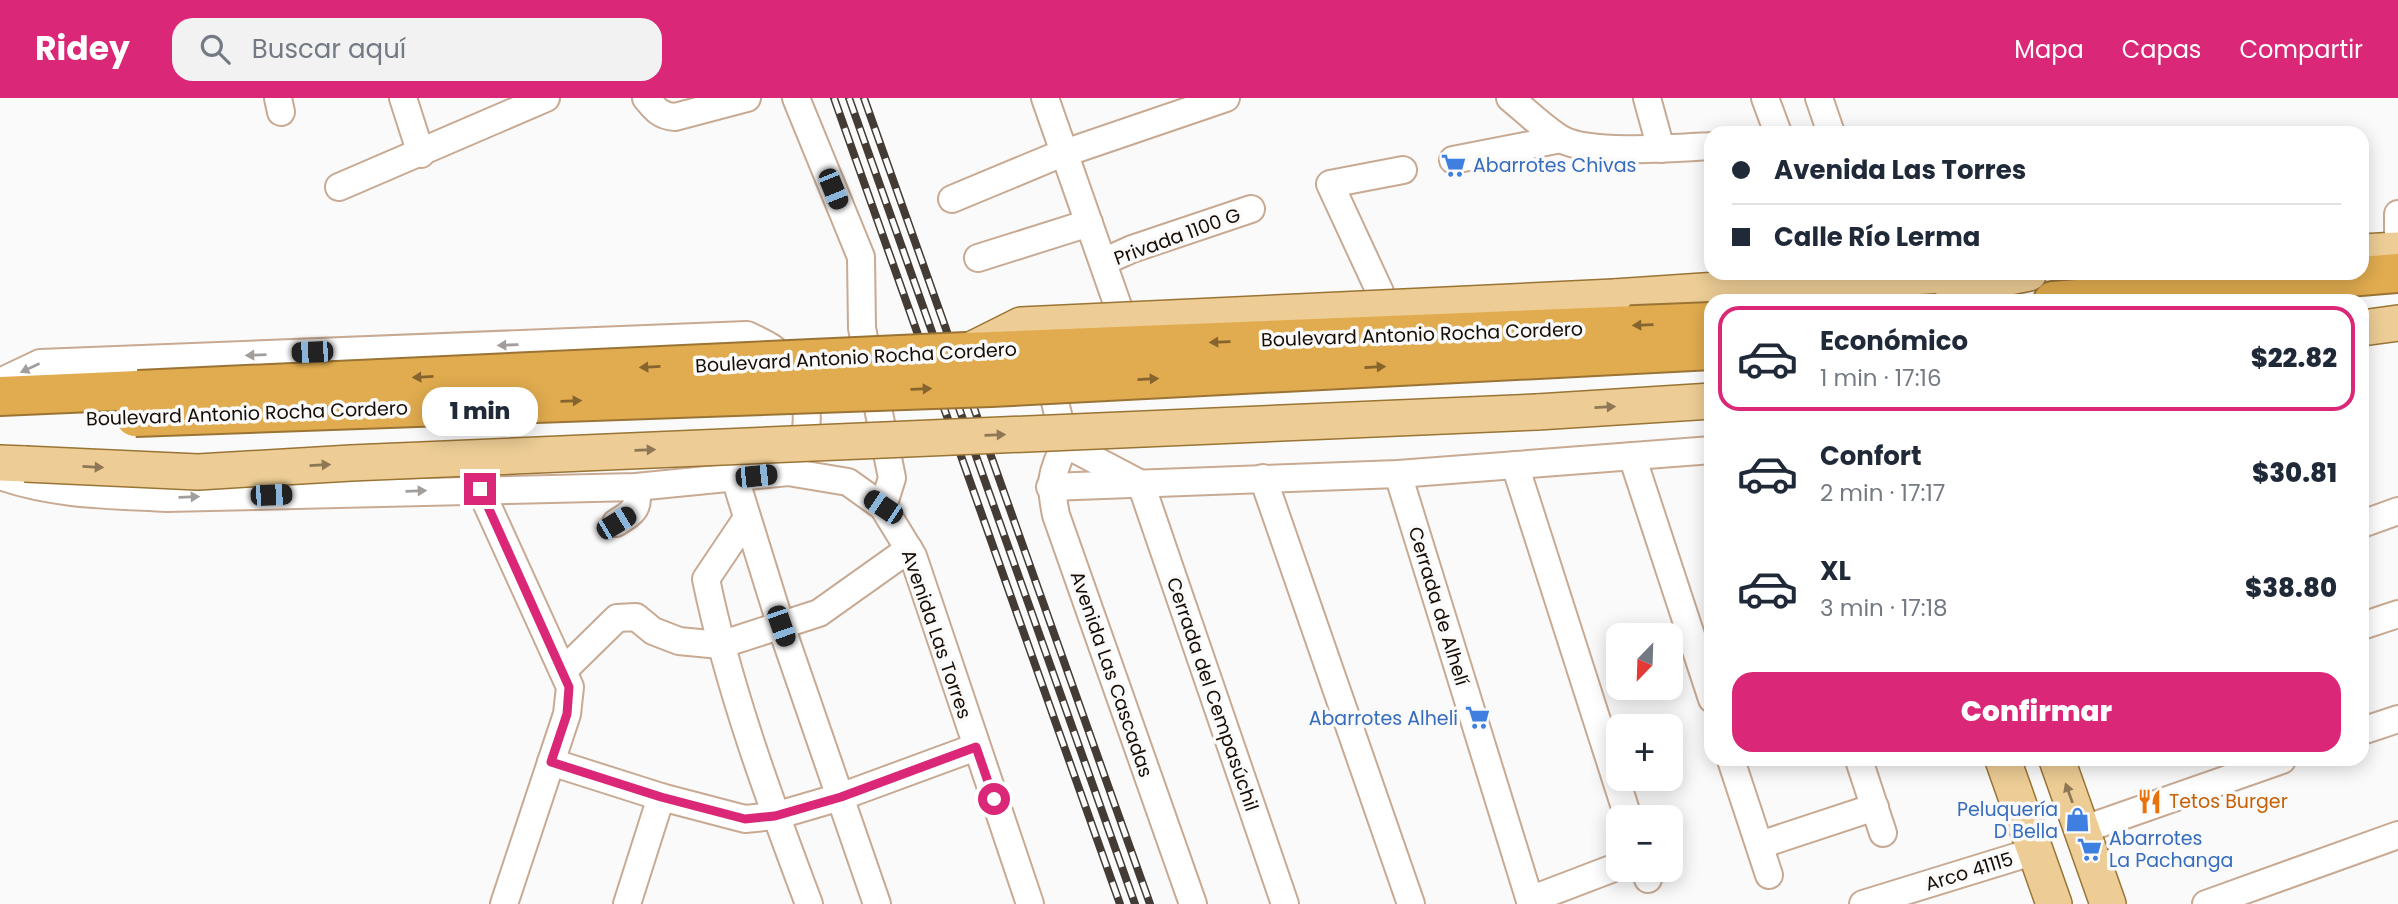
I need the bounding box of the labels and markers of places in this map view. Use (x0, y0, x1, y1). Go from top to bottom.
supermarket icon: Abarrotes Chivas (1439, 151, 1467, 179)
place label: Abarrotes Chivas (1473, 152, 1636, 179)
supermarket icon: Abarrotes Alheli (1464, 704, 1492, 732)
place label: Abarrotes Alheli (1309, 705, 1458, 732)
restaurant icon: Tetos Burger (2135, 787, 2163, 815)
place label: Tetos Burger (2169, 788, 2288, 815)
place label: Peluquería D Bella (1957, 796, 2058, 845)
shop icon: Peluquería D Bella (2064, 806, 2092, 834)
place label: Abarrotes La Pachanga (2109, 825, 2233, 874)
supermarket icon: Abarrotes La Pachanga (2075, 835, 2103, 863)

